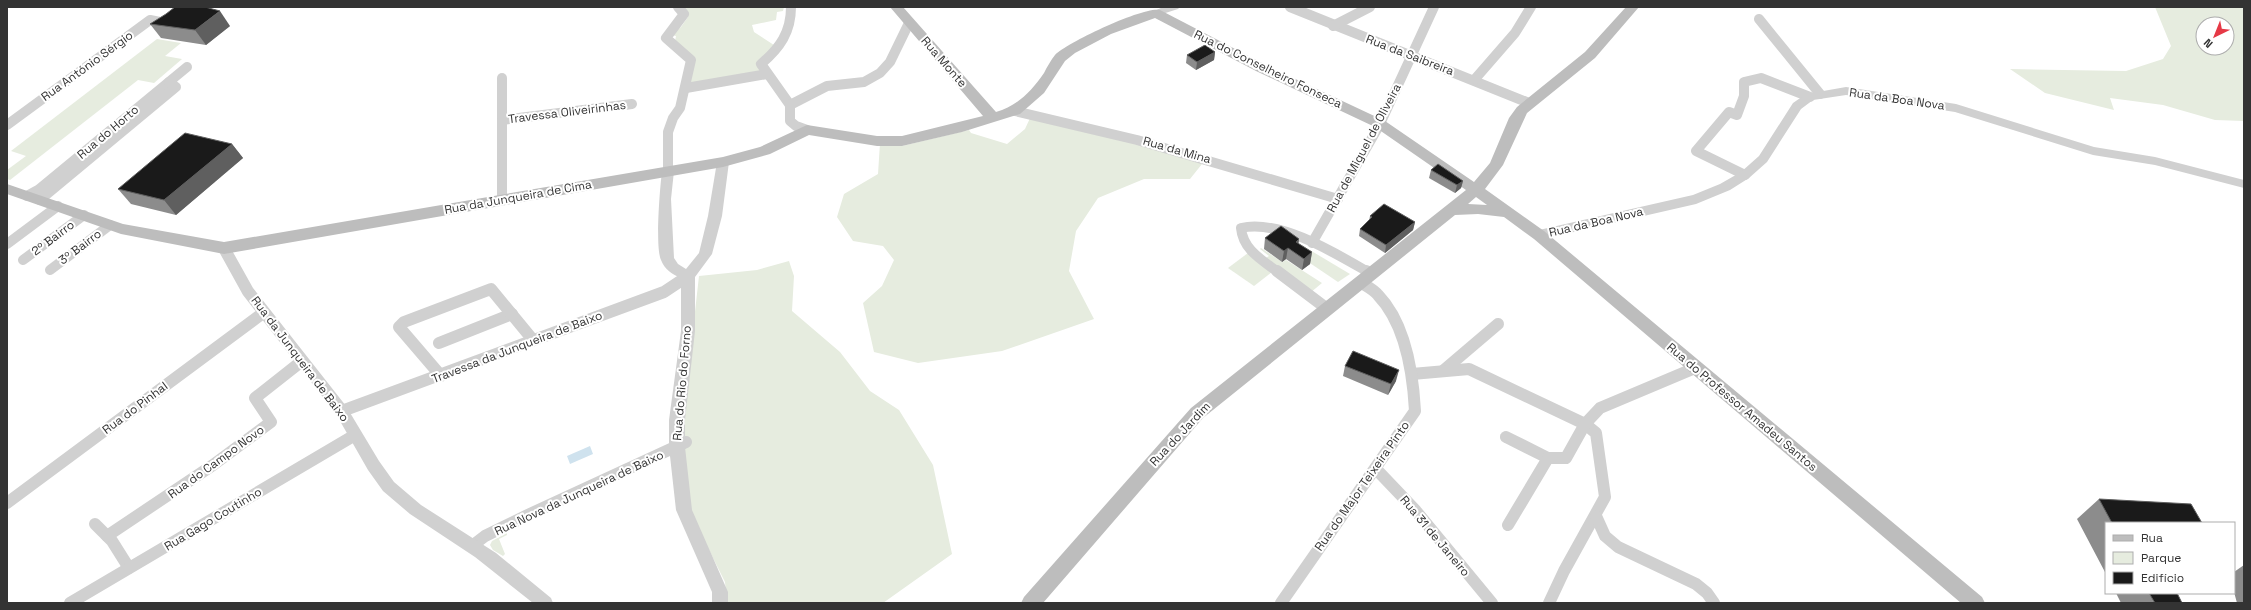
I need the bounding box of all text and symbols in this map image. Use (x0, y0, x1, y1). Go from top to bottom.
north arrow (2195, 16, 2235, 56)
street label: Rua do Conselheiro Fonseca (1191, 26, 1345, 112)
street label: Rua António Sérgio (38, 27, 136, 105)
street label: Rua da Saibreira (1364, 31, 1456, 79)
street label: Rua Monte (918, 33, 970, 91)
text: N (2201, 36, 2216, 51)
street label: Rua de Miguel de Oliveira (1323, 81, 1405, 215)
street label: Rua da Boa Nova (1848, 84, 1946, 114)
street label: Travessa Oliveirinhas (507, 97, 627, 127)
street label: Rua do Horto (74, 102, 142, 162)
street label: Rua da Mina (1141, 133, 1213, 167)
street label: Rua da Junqueira de Cima (443, 176, 593, 218)
street label: Rua da Boa Nova (1547, 203, 1645, 241)
street label: 2º Bairro (28, 217, 78, 259)
street label: 3º Bairro (55, 226, 105, 268)
street label: Rua da Junqueira de Baixo (247, 293, 353, 425)
street label: Travessa da Junqueira de Baixo (429, 307, 605, 387)
street label: Rua do Rio do Forno (669, 325, 695, 441)
street label: Rua do Professor Amadeu Santos (1663, 339, 1821, 475)
street label: Rua do Pinhal (99, 378, 171, 438)
street label: Rua do Jardim (1146, 399, 1214, 469)
street label: Rua do Major Teixeira Pinto (1311, 418, 1413, 554)
street label: Rua do Campo Novo (165, 422, 267, 502)
street label: Rua Nova da Junqueira de Baixo (492, 447, 666, 539)
street label: Rua Gago Coutinho (161, 484, 265, 554)
street label: Rua 31 de Janeiro (1396, 492, 1474, 580)
legend (2105, 522, 2235, 594)
text: Rua (2141, 530, 2163, 546)
text: Parque (2141, 550, 2181, 566)
text: Edifício (2141, 570, 2184, 586)

